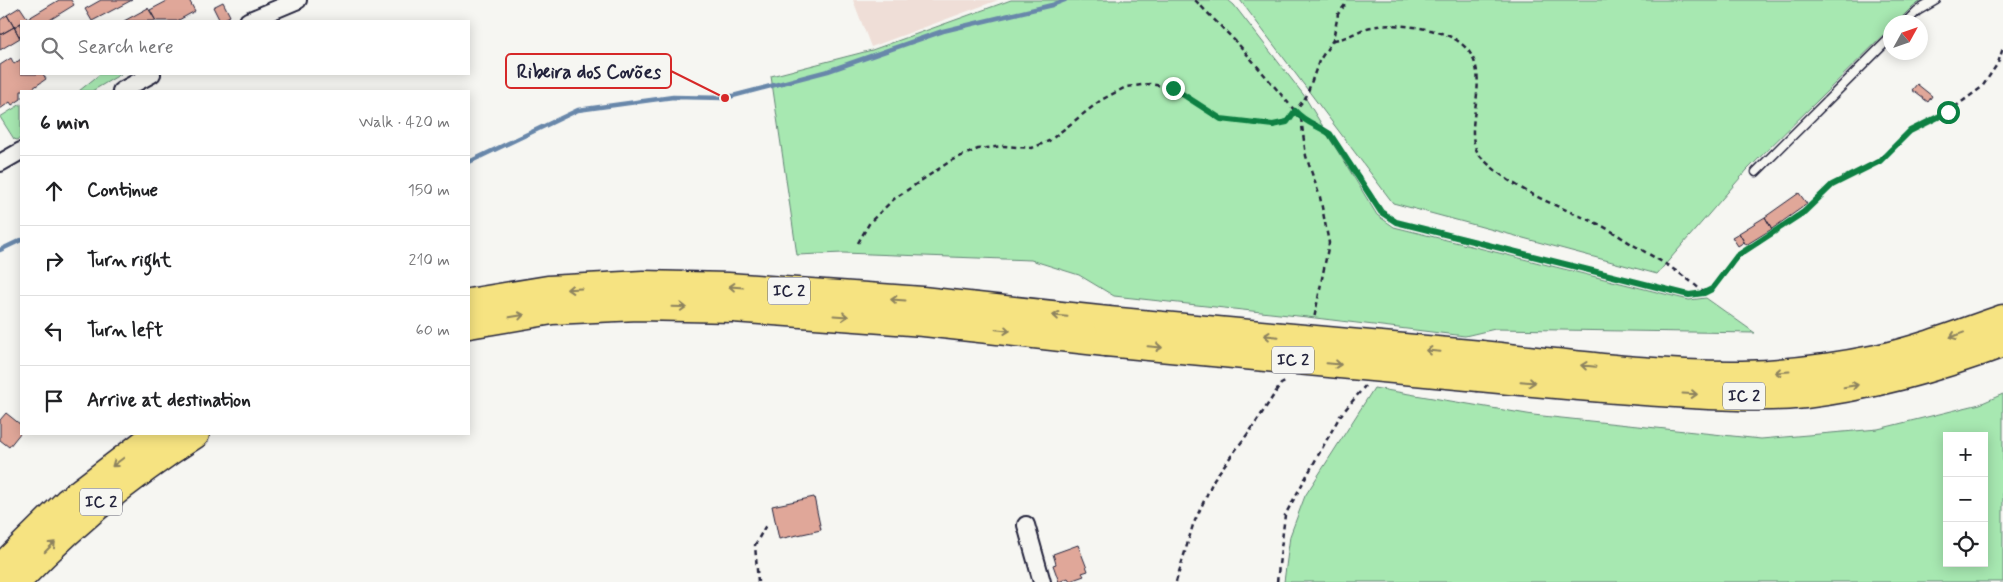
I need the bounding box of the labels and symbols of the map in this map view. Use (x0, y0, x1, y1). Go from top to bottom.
north arrow (1883, 15, 1928, 60)
callout: Ribeira dos Covões (506, 54, 671, 88)
text: Ribeira dos Covões (517, 60, 662, 85)
route end (1162, 77, 1185, 100)
route start (1937, 101, 1960, 124)
road number: IC 2 (768, 278, 810, 304)
one-way arrow (728, 283, 744, 292)
one-way arrow (566, 284, 582, 293)
one-way arrow (891, 295, 907, 304)
one-way arrow (670, 302, 687, 312)
one-way arrow (508, 310, 524, 320)
one-way arrow (833, 311, 849, 320)
one-way arrow (1052, 311, 1068, 321)
one-way arrow (994, 325, 1010, 335)
one-way arrow (1263, 331, 1279, 341)
one-way arrow (1950, 331, 1965, 340)
one-way arrow (1147, 342, 1163, 351)
road number: IC 2 (1272, 346, 1314, 374)
one-way arrow (1425, 346, 1441, 356)
one-way arrow (1326, 359, 1342, 368)
one-way arrow (1580, 361, 1596, 371)
one-way arrow (1774, 367, 1790, 376)
one-way arrow (1520, 377, 1536, 386)
one-way arrow (1843, 380, 1859, 390)
road number: IC 2 (1723, 382, 1765, 410)
one-way arrow (1682, 389, 1698, 398)
one-way arrow (112, 457, 125, 468)
road number: IC 2 (80, 488, 122, 516)
one-way arrow (44, 541, 56, 553)

